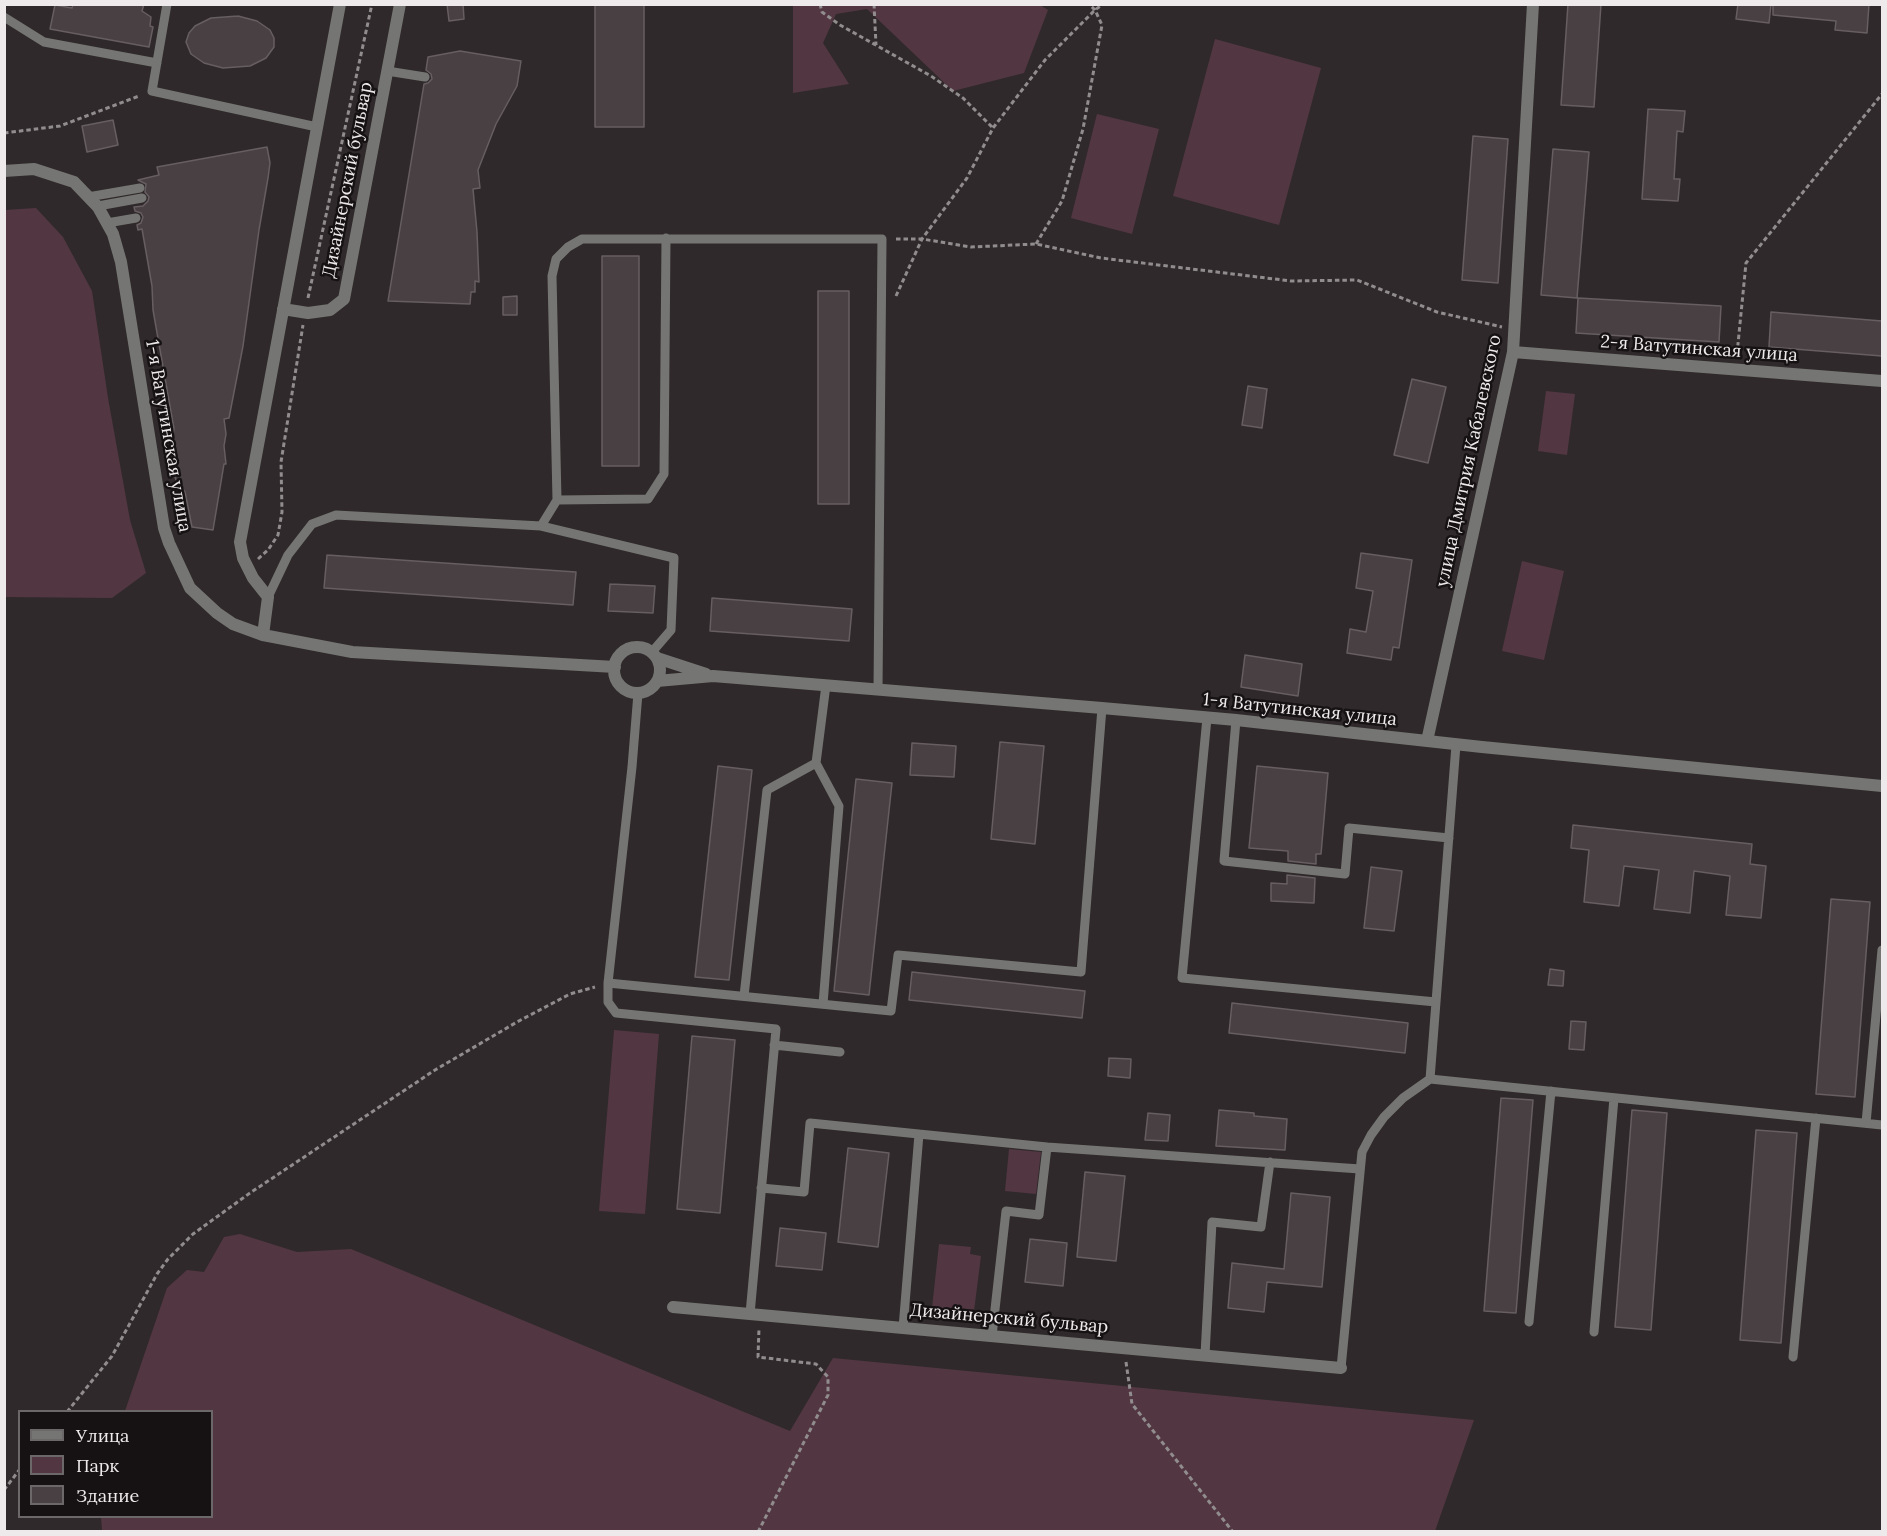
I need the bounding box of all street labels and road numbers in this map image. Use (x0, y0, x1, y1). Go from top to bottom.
street label: Дизайнерский бульвар (318, 80, 378, 280)
street label: 2-я Ватутинская улица (1600, 331, 1798, 367)
street label: улица Дмитрия Кабалевского (1432, 333, 1506, 589)
street label: 1-я Ватутинская улица (140, 338, 196, 534)
street label: 1-я Ватутинская улица (1202, 689, 1398, 731)
street label: Дизайнерский бульвар (909, 1300, 1109, 1338)

